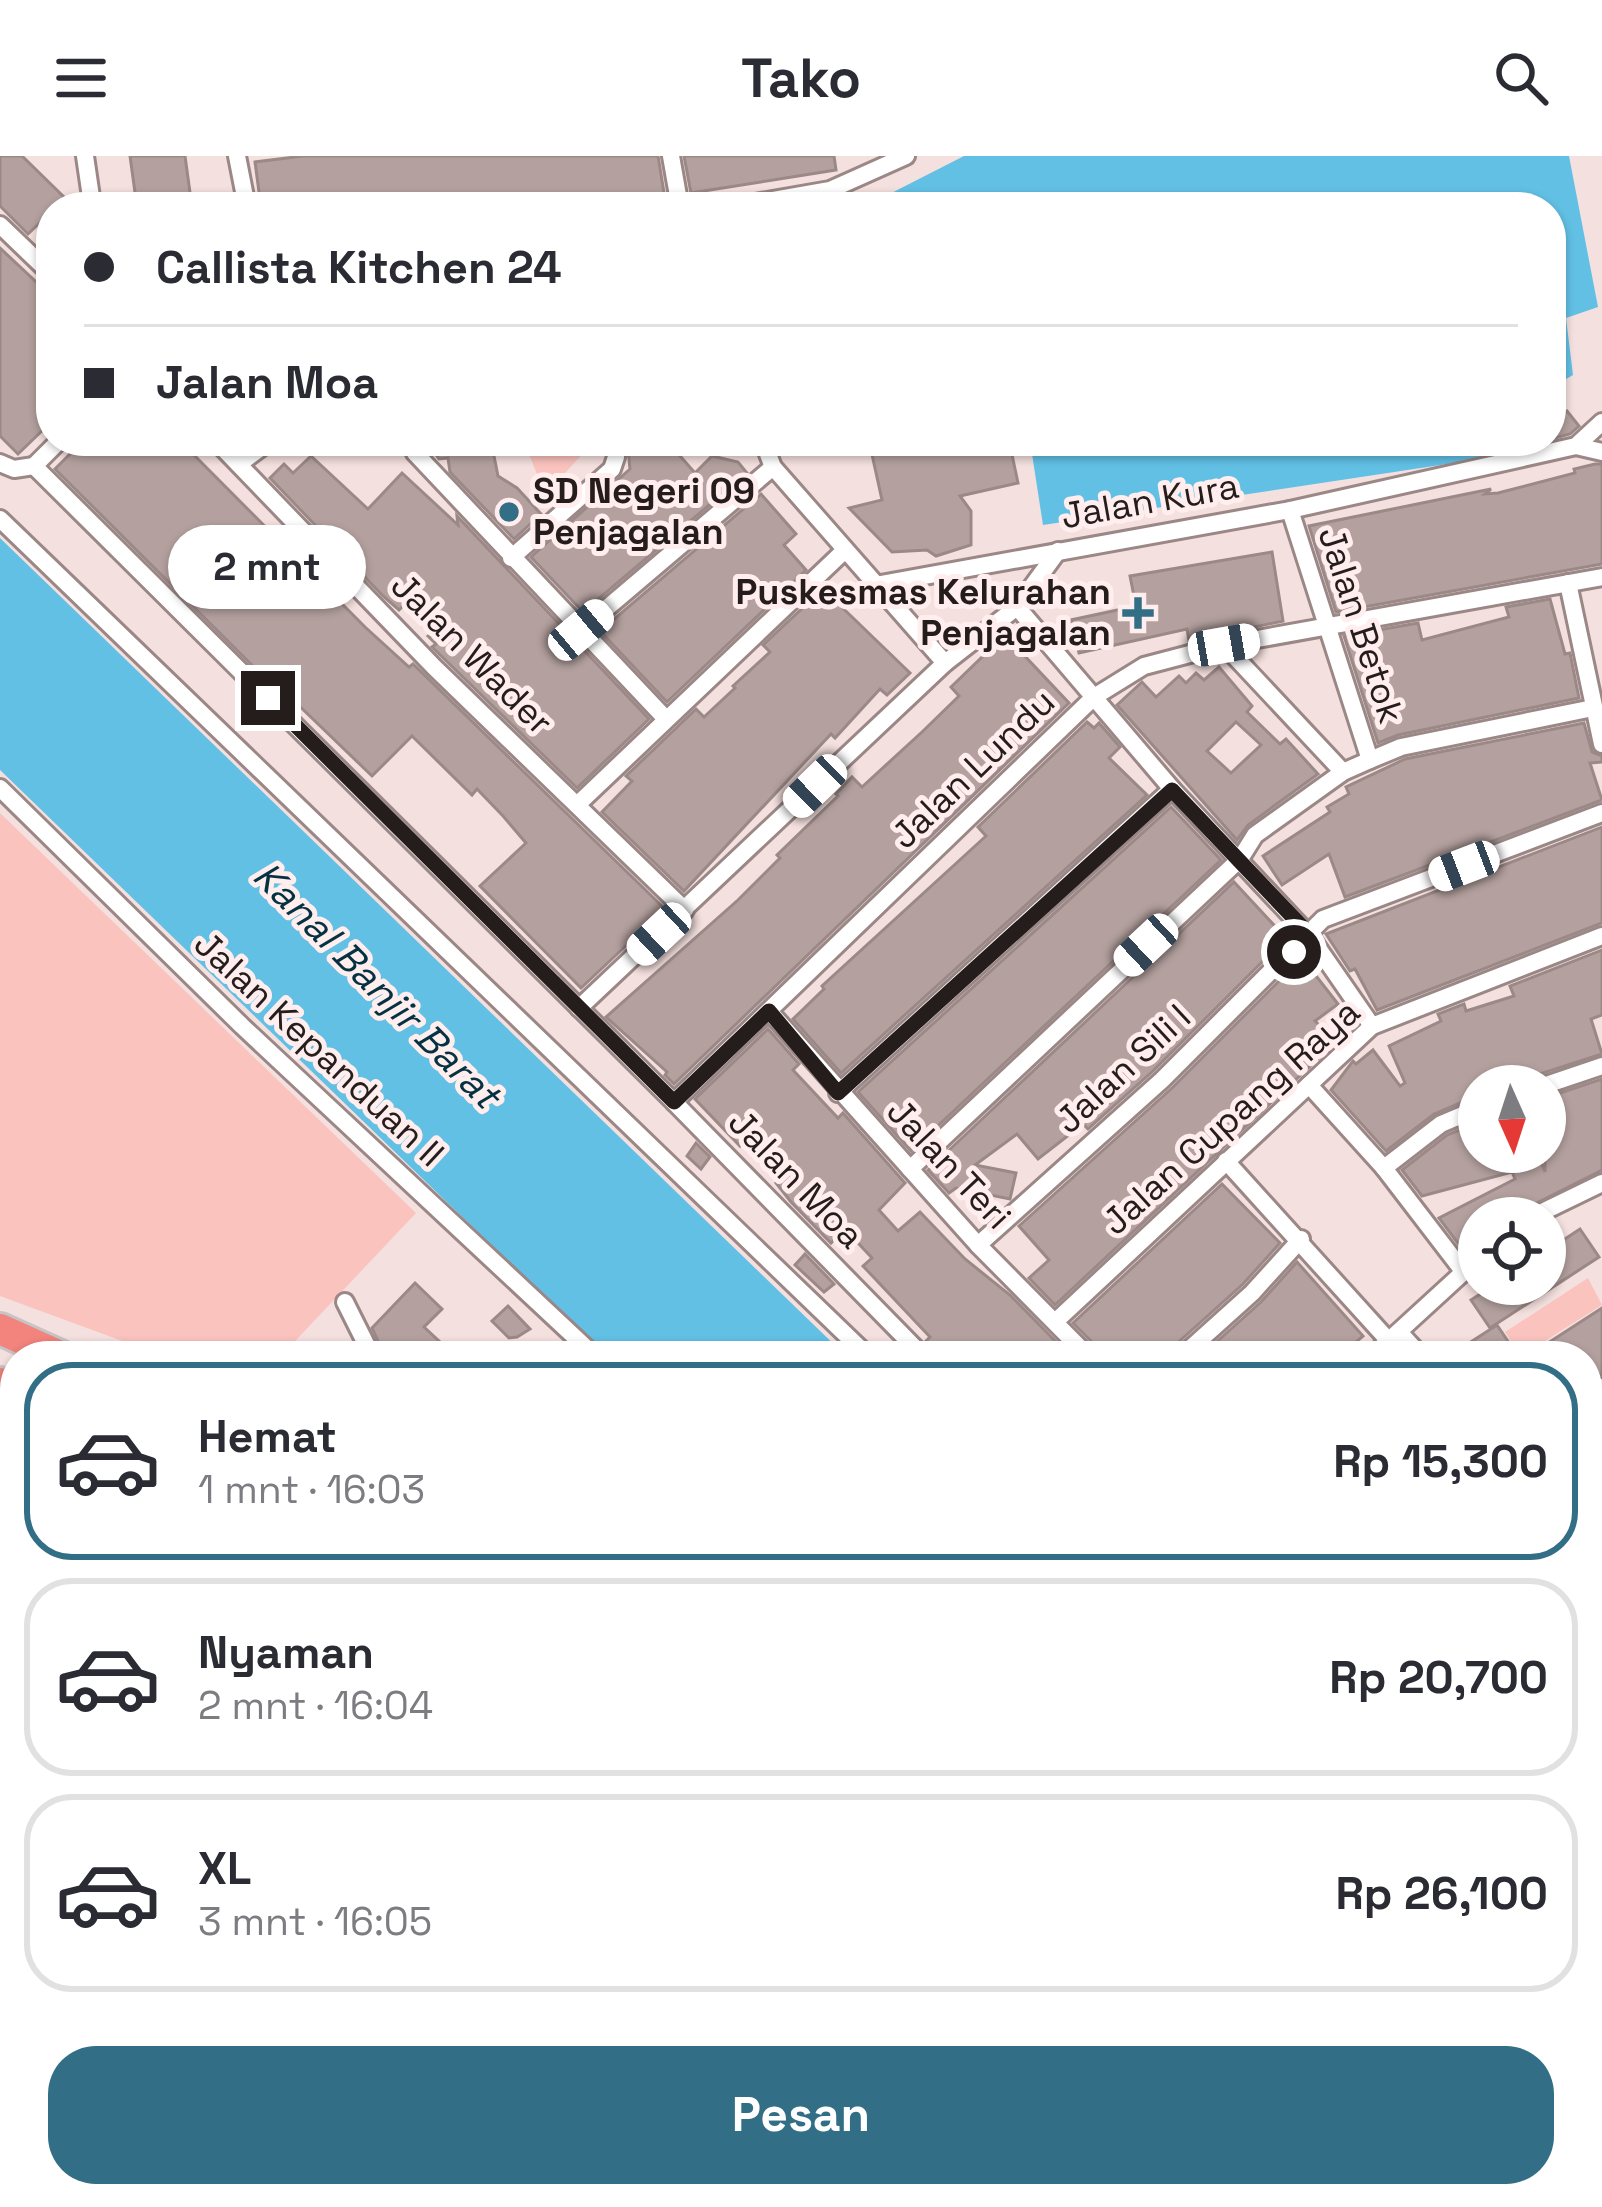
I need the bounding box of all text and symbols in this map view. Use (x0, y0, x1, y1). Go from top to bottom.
text: Tako (741, 44, 861, 113)
icon: menu (48, 45, 114, 111)
icon: search (1488, 45, 1554, 111)
text: Callista Kitchen 24 (156, 239, 562, 296)
text: Jalan Moa (156, 354, 378, 411)
street label: Jalan Kura (1058, 463, 1242, 539)
place label: SD Negeri 09 Penjagalan (533, 468, 755, 555)
marker: SD Negeri 09 Penjagalan (496, 499, 522, 525)
street label: Jalan Betok (1308, 521, 1414, 729)
callout: 2 mnt (169, 524, 367, 608)
text: 2 mnt (213, 542, 321, 591)
street label: Jalan Wader (381, 563, 563, 745)
place label: Puskesmas Kelurahan Penjagalan (736, 569, 1111, 656)
car (542, 593, 620, 667)
marker: Puskesmas Kelurahan Penjagalan (1122, 597, 1154, 629)
car (1185, 621, 1263, 669)
route end (241, 671, 295, 725)
street label: Jalan Lundu (881, 679, 1065, 859)
car (777, 748, 853, 824)
car (1424, 836, 1504, 896)
water label: Kanal Banjir Barat (243, 851, 513, 1121)
car (620, 896, 698, 972)
car (1107, 907, 1185, 983)
street label: Jalan Kepanduan II (184, 921, 454, 1177)
route start (1267, 925, 1321, 979)
street label: Jalan Cupang Raya (1093, 989, 1369, 1245)
street label: Jalan Sili I (1046, 995, 1200, 1143)
north arrow (1458, 1065, 1566, 1173)
map controls (1458, 1065, 1566, 1305)
street label: Jalan Teri (877, 1089, 1021, 1239)
street label: Jalan Moa (718, 1100, 874, 1258)
button: locate (1458, 1197, 1566, 1305)
icon: car (54, 1407, 162, 1515)
text: Hemat (198, 1408, 337, 1465)
text: Rp 15,300 (1333, 1433, 1548, 1490)
text: 1 mnt · 16:03 (198, 1465, 425, 1514)
icon: car (54, 1623, 162, 1731)
text: Nyaman (198, 1624, 374, 1681)
text: Rp 20,700 (1329, 1649, 1548, 1706)
text: 2 mnt · 16:04 (198, 1681, 433, 1730)
icon: car (54, 1839, 162, 1947)
text: XL (198, 1840, 251, 1897)
text: Rp 26,100 (1335, 1865, 1548, 1922)
text: 3 mnt · 16:05 (198, 1897, 432, 1946)
button: Pesan (48, 2046, 1554, 2184)

